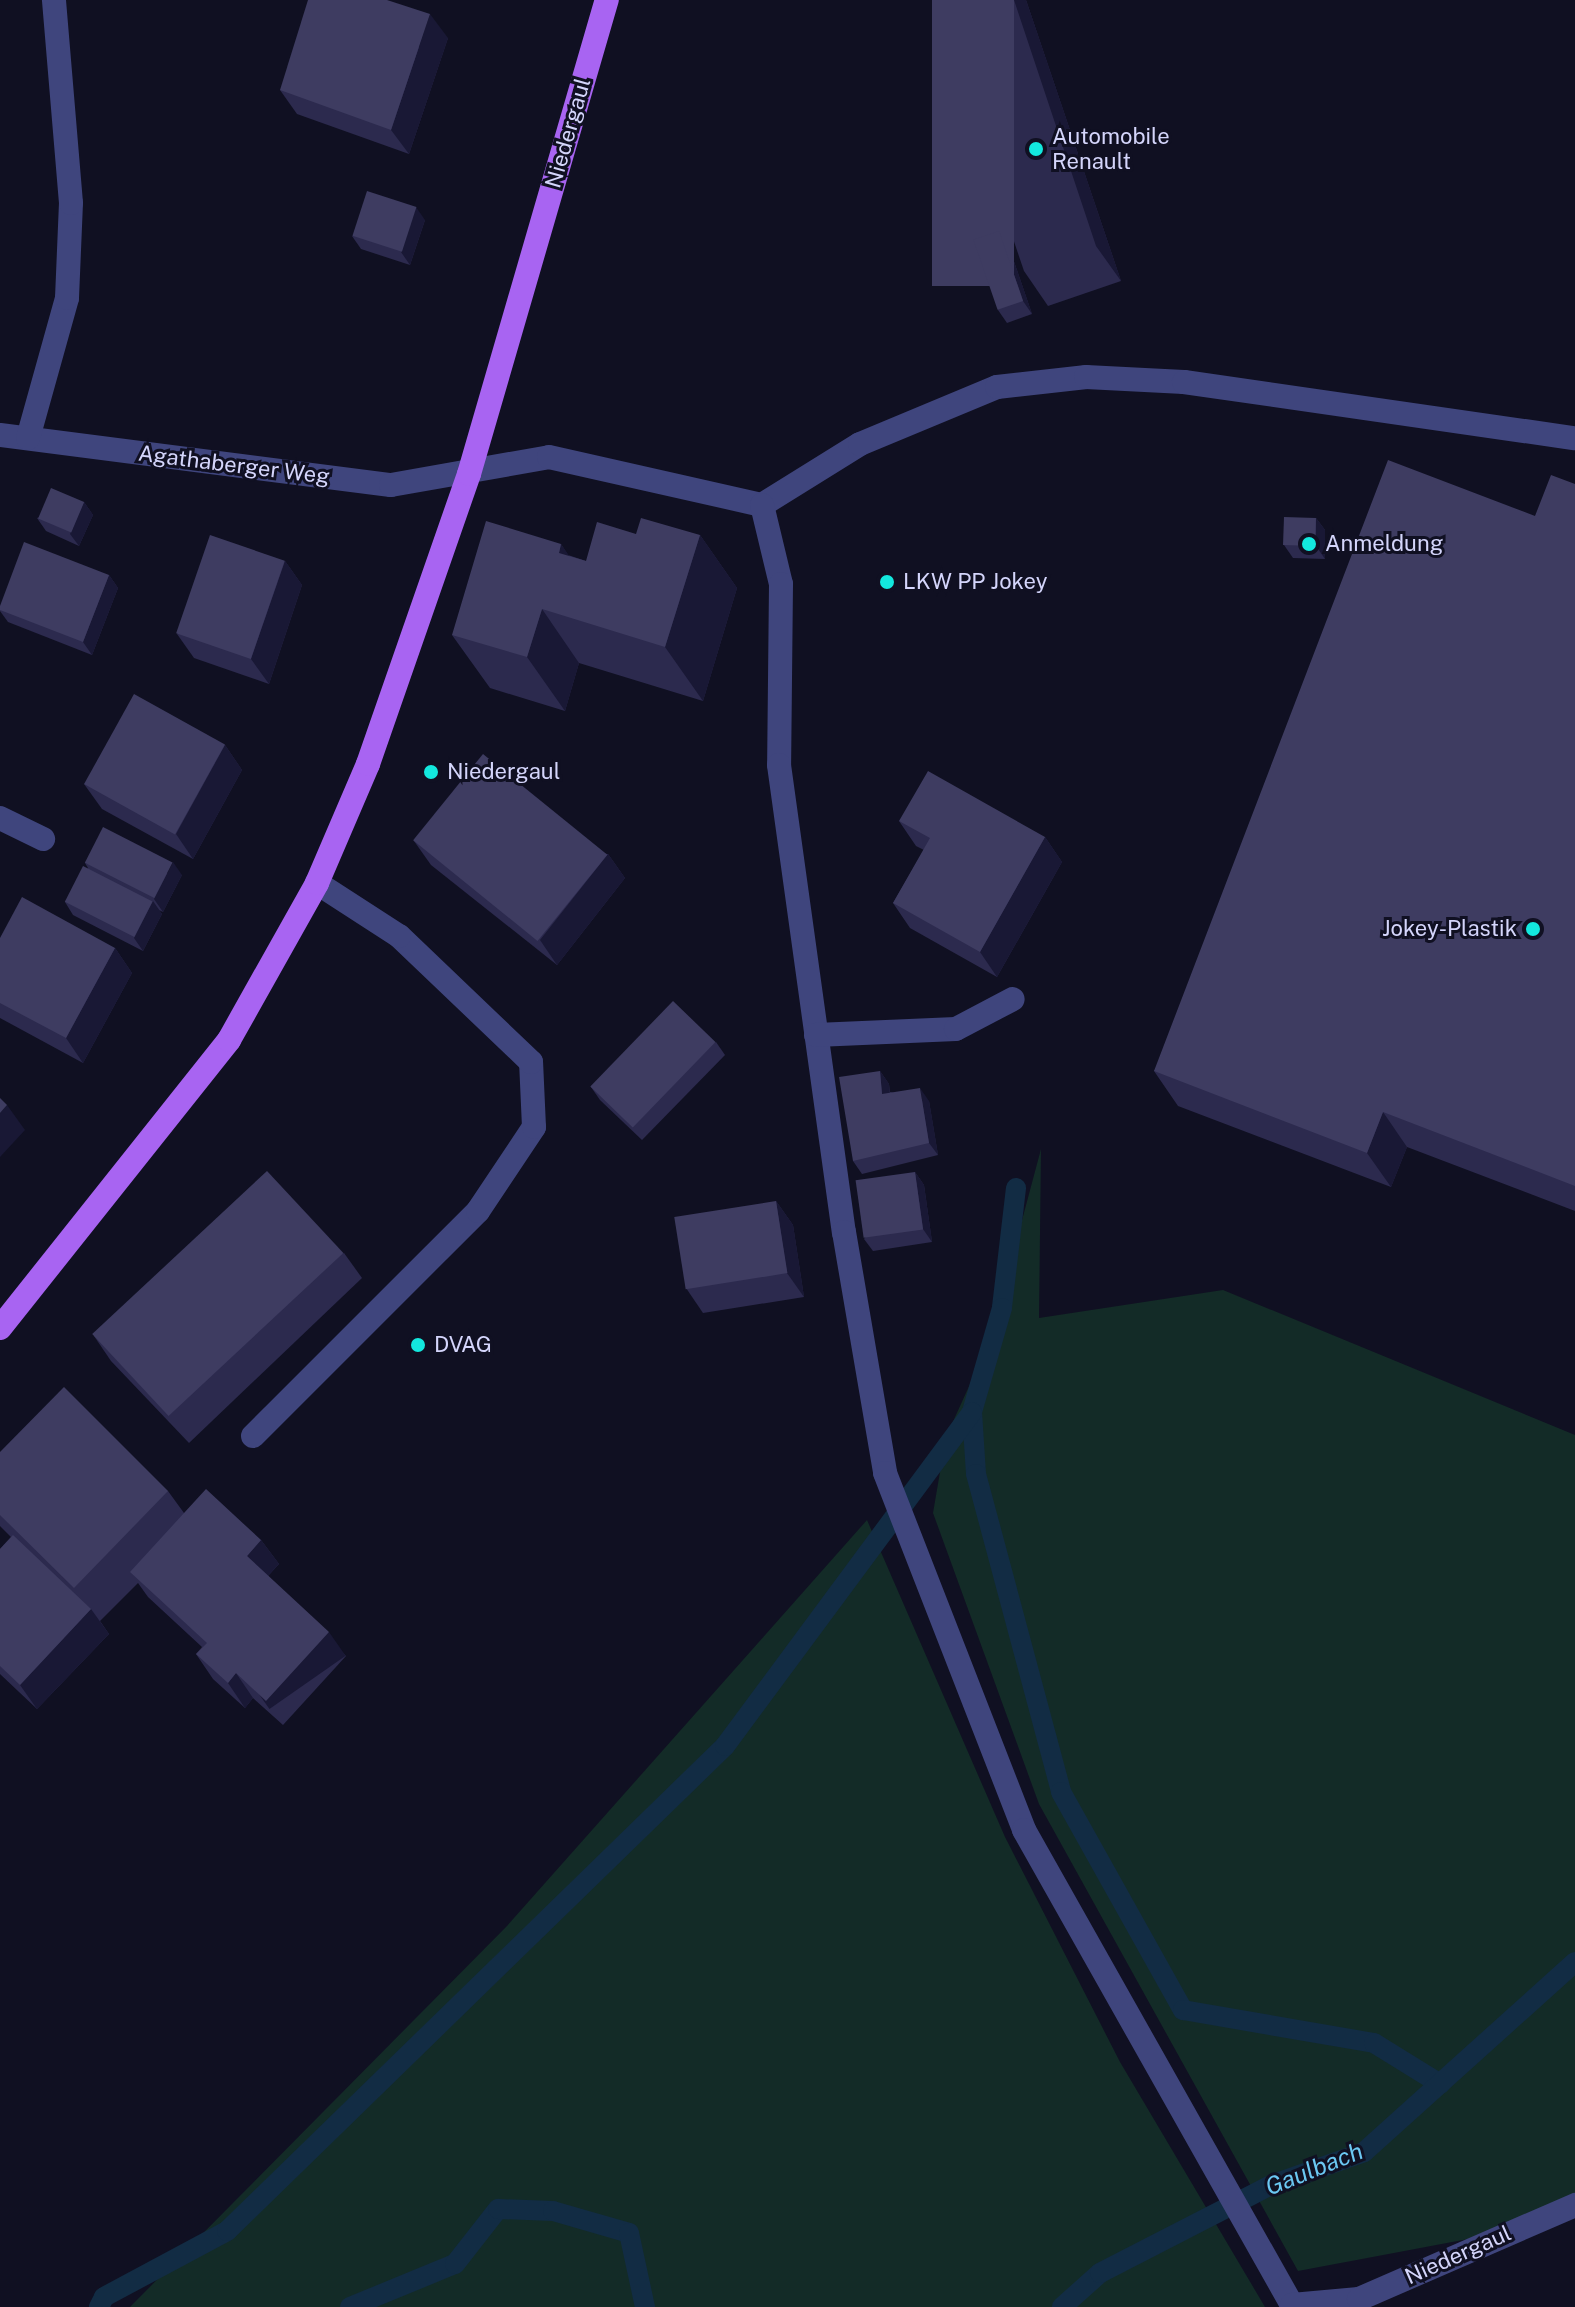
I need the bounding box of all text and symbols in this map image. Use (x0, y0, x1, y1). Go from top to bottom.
street label: Niedergaul (540, 75, 596, 191)
place label: Automobile Renault (1052, 123, 1170, 174)
marker: Automobile Renault (1027, 140, 1045, 158)
street label: Agathaberger Weg (136, 440, 332, 490)
place label: Anmeldung (1325, 531, 1443, 557)
marker: Anmeldung (1300, 535, 1318, 553)
place label: LKW PP Jokey (903, 569, 1048, 595)
marker: LKW PP Jokey (878, 573, 896, 591)
place label: Niedergaul (447, 759, 560, 785)
marker: Niedergaul (422, 763, 440, 781)
place label: Jokey-Plastik (1382, 916, 1517, 942)
marker: Jokey-Plastik (1524, 920, 1542, 938)
place label: DVAG (434, 1332, 492, 1358)
marker: DVAG (409, 1336, 427, 1354)
water label: Gaulbach (1261, 2136, 1367, 2202)
street label: Niedergaul (1401, 2220, 1515, 2290)

